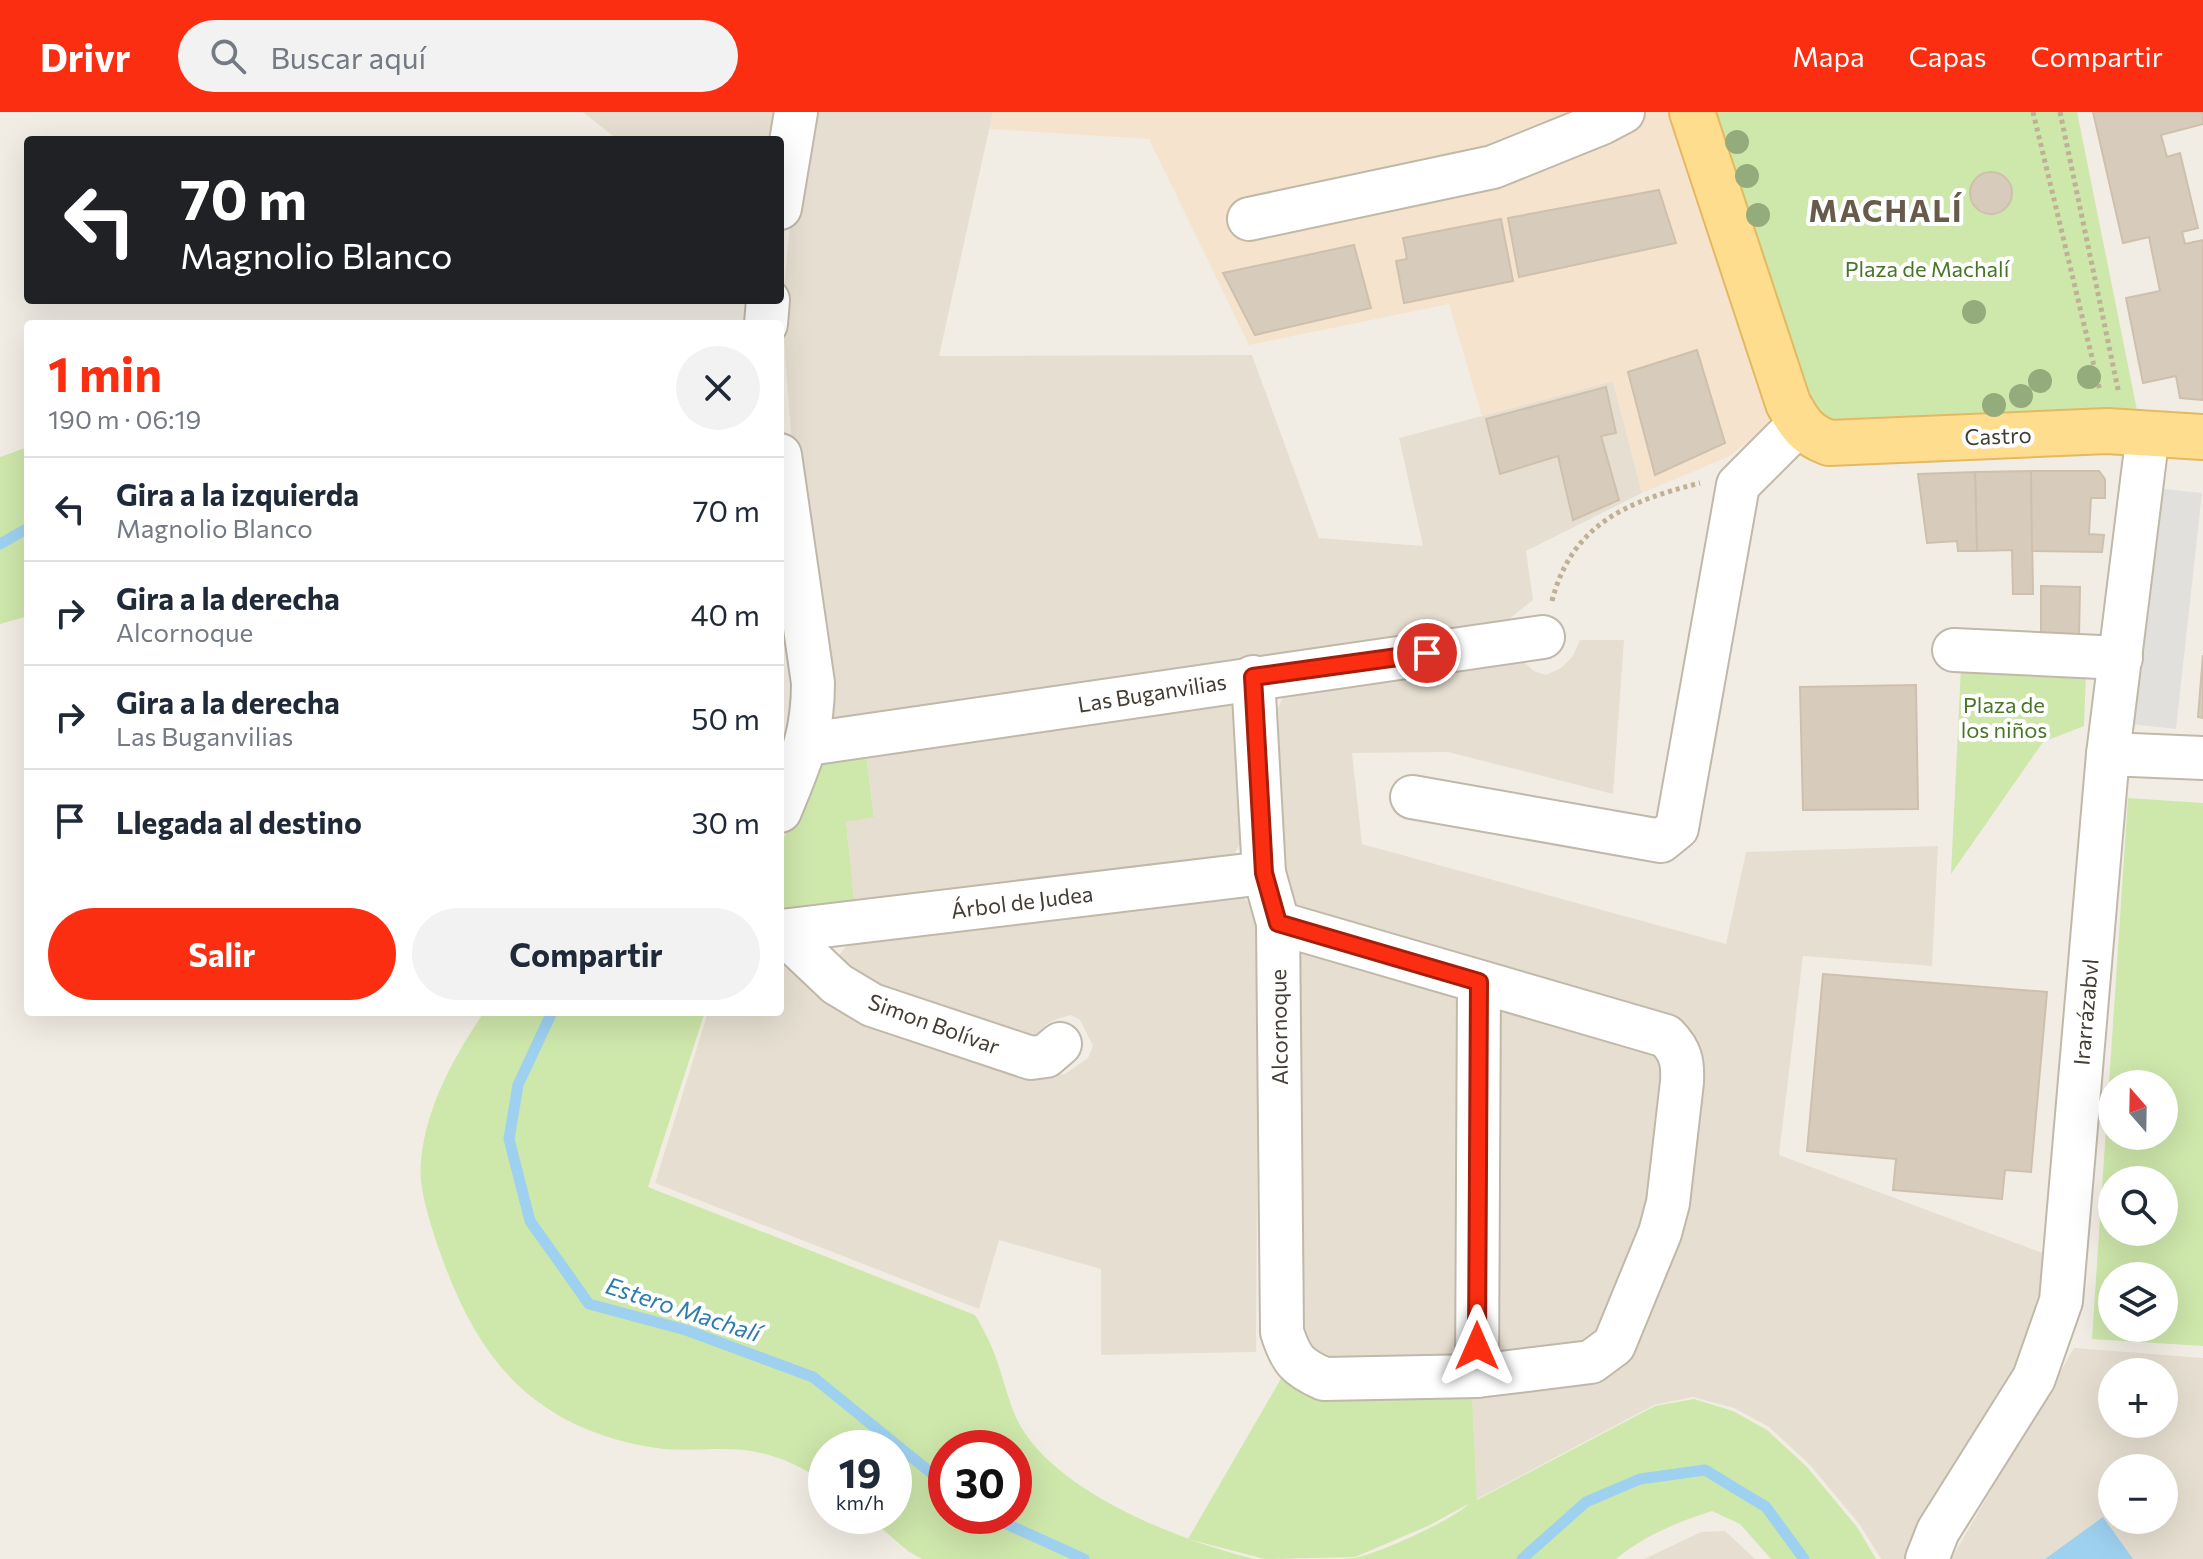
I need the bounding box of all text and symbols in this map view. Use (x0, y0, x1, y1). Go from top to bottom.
search box (178, 20, 738, 92)
text: Drivr (40, 33, 130, 80)
icon: search (206, 34, 250, 78)
text: Buscar aquí (270, 38, 426, 75)
text: Mapa (1792, 39, 1865, 73)
text: Capas (1909, 39, 1986, 73)
text: Compartir (2030, 39, 2163, 73)
text: 70 m (180, 163, 307, 232)
icon: left (48, 168, 152, 272)
district label: MACHALÍ (1809, 191, 1963, 228)
text: Magnolio Blanco (180, 232, 453, 276)
park label: Plaza de Machalí (1845, 255, 2011, 282)
text: 1 min (48, 343, 162, 402)
button: close (676, 346, 760, 430)
text: 190 m · 06:19 (48, 403, 201, 434)
street label: Castro (1964, 421, 2032, 450)
text: Gira a la izquierda (116, 475, 359, 512)
icon: left (48, 487, 92, 531)
text: 70 m (693, 491, 760, 528)
text: Magnolio Blanco (116, 512, 313, 543)
text: Gira a la derecha (116, 579, 340, 616)
icon: right (48, 591, 92, 635)
text: 40 m (691, 595, 760, 632)
text: Alcornoque (116, 616, 253, 647)
pin (1393, 619, 1461, 687)
icon: arrive (1405, 631, 1449, 675)
street label: Las Buganvilias (1076, 667, 1228, 718)
text: Gira a la derecha (116, 683, 340, 720)
park label: Plaza de los niños (1961, 691, 2047, 743)
icon: right (48, 695, 92, 739)
text: 50 m (691, 699, 760, 736)
text: Las Buganvilias (116, 720, 293, 751)
icon: arrive (48, 799, 92, 843)
text: Llegada al destino (116, 803, 362, 840)
text: 30 m (691, 803, 760, 840)
street label: Árbol de Judea (949, 879, 1095, 924)
button: Salir (48, 908, 396, 1000)
button: Compartir (412, 908, 760, 1000)
street label: Irarrázabvl (2067, 957, 2104, 1066)
street label: Alcornoque (1264, 969, 1293, 1085)
street label: Simon Bolívar (865, 987, 1004, 1060)
north arrow (2098, 1070, 2178, 1150)
map controls (2098, 1070, 2178, 1534)
button: search (2098, 1166, 2178, 1246)
button: layers (2098, 1262, 2178, 1342)
water label: Estero Machalí (602, 1270, 768, 1348)
position arrow (1435, 1304, 1519, 1388)
button: + (2098, 1358, 2178, 1438)
speed limit sign: 30 (928, 1430, 1032, 1534)
text: 19 (839, 1447, 881, 1496)
button: − (2098, 1454, 2178, 1534)
text: km/h (836, 1490, 884, 1514)

